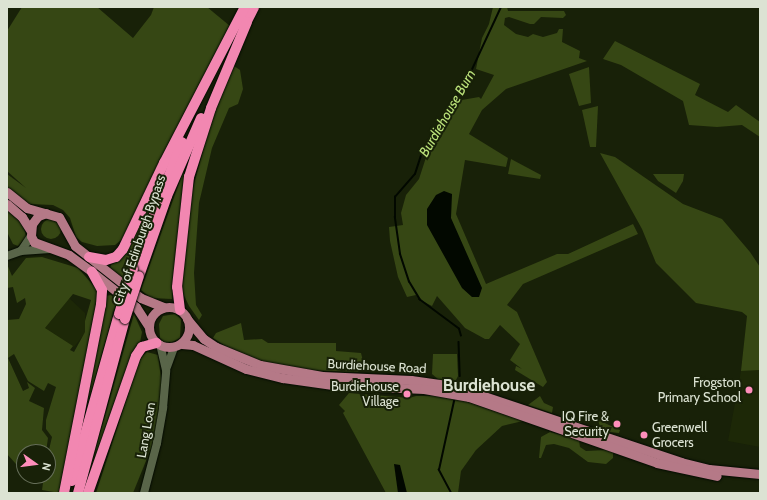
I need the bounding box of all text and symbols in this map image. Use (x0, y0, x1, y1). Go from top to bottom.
water label: Burdiehouse Burn (415, 66, 479, 160)
street label: City of Edinburgh Bypass (109, 173, 169, 307)
street label: Burdiehouse Road (327, 356, 427, 376)
place label: Frogston Primary School (658, 375, 741, 406)
district label: Burdiehouse (443, 376, 535, 396)
place label: Burdiehouse Village (331, 379, 399, 410)
marker: Frogston Primary School (744, 385, 754, 395)
marker: Burdiehouse Village (402, 389, 412, 399)
street label: Lang Loan (133, 401, 159, 459)
place label: IQ Fire & Security (562, 409, 609, 440)
marker: IQ Fire & Security (612, 419, 622, 429)
place label: Greenwell Grocers (652, 420, 707, 451)
marker: Greenwell Grocers (639, 430, 649, 440)
north arrow (16, 444, 56, 484)
text: N (39, 461, 54, 472)

